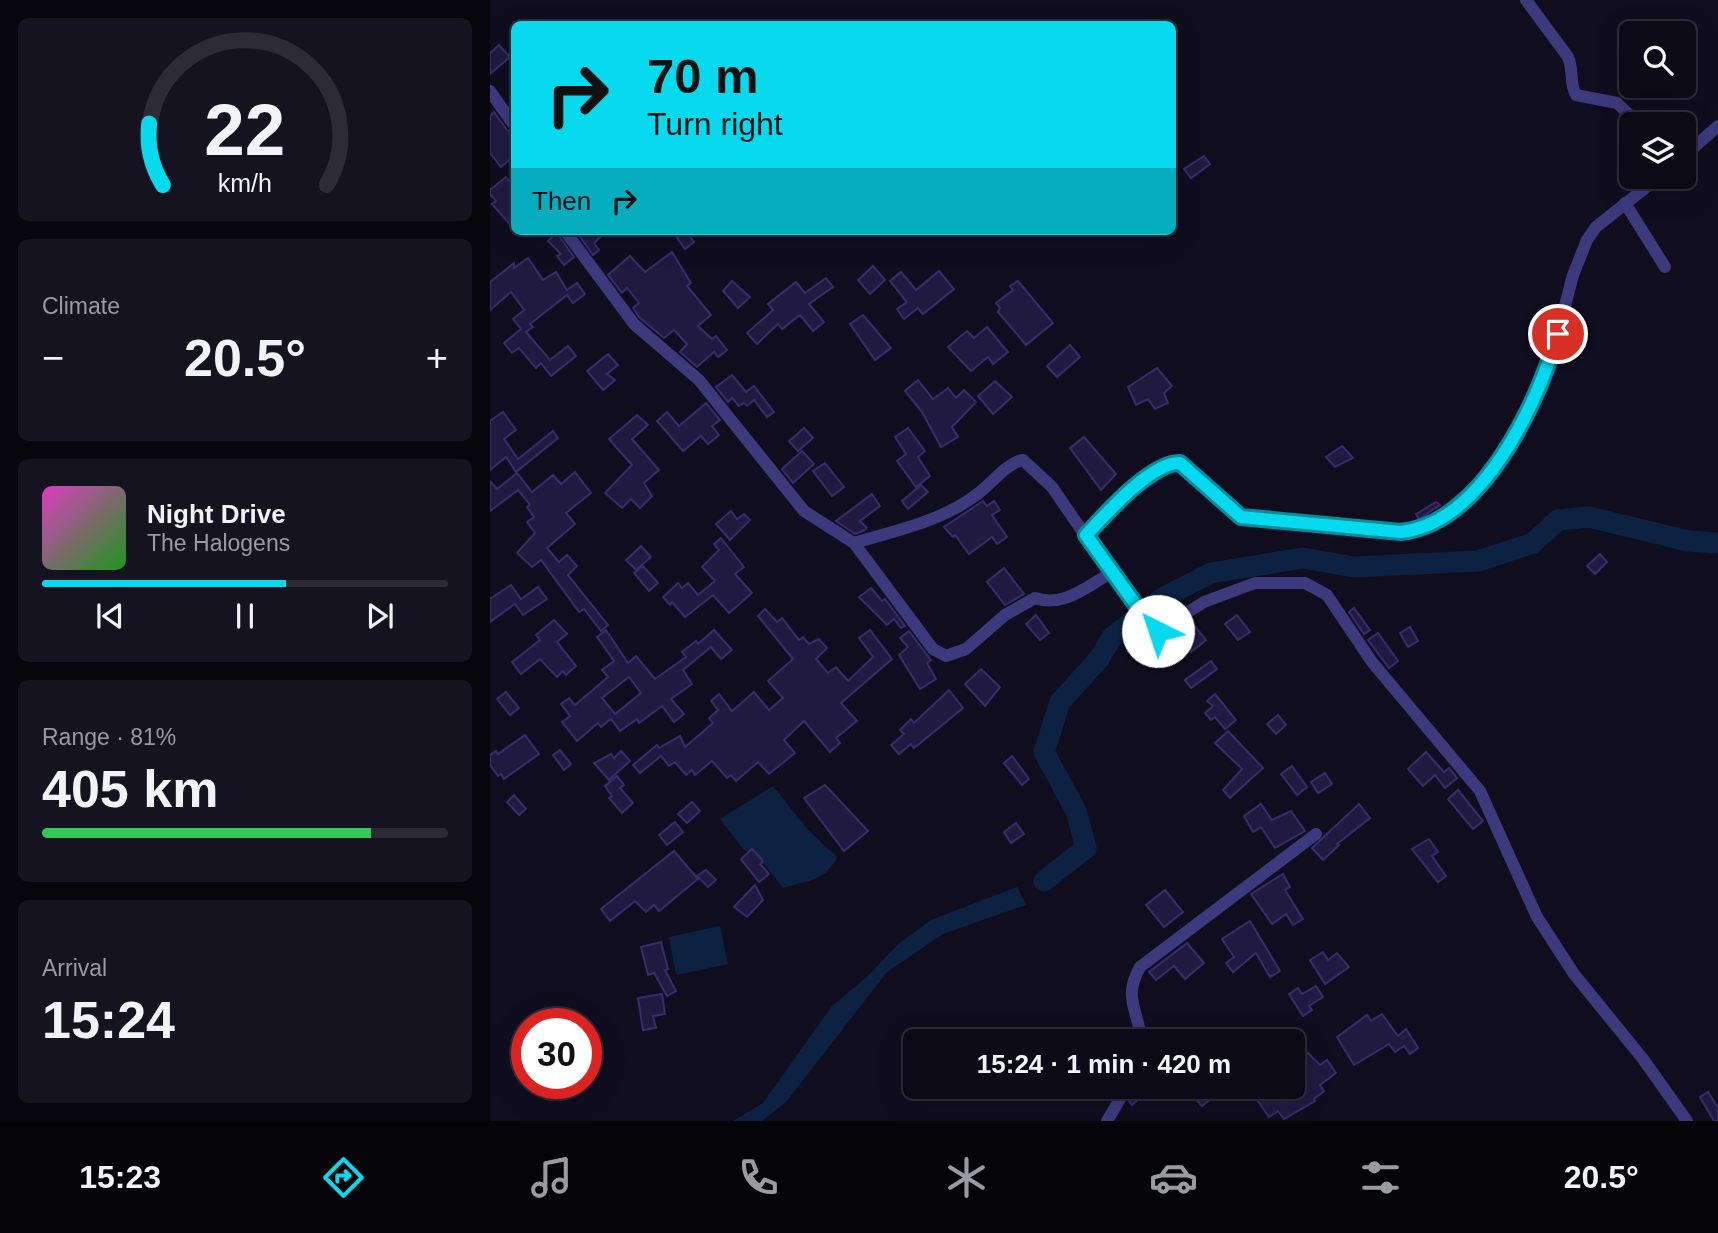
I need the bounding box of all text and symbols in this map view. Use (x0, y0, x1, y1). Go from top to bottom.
map controls (1619, 21, 1696, 189)
button: search (1619, 21, 1696, 98)
icon: right (532, 49, 623, 140)
text: 70 m (647, 49, 759, 103)
text: 22 (205, 90, 285, 171)
text: Turn right (647, 106, 783, 142)
button: layers (1619, 112, 1696, 189)
text: km/h (218, 169, 272, 197)
icon: right (605, 182, 643, 220)
text: Then (532, 186, 591, 216)
text: Climate (42, 293, 120, 319)
pin (1528, 304, 1588, 364)
icon: arrive (1539, 315, 1577, 353)
text: 20.5° (184, 329, 306, 387)
text: − (42, 337, 64, 379)
text: + (426, 337, 448, 379)
text: Night Drive (147, 499, 286, 529)
text: The Halogens (147, 530, 290, 556)
position arrow (1121, 594, 1195, 668)
icon: previous (91, 597, 129, 635)
icon: pause (226, 597, 264, 635)
icon: next (361, 597, 399, 635)
text: Range · 81% (42, 724, 176, 750)
text: 405 km (42, 760, 218, 818)
text: Arrival (42, 955, 107, 981)
text: 15:24 (42, 991, 175, 1049)
speed limit sign: 30 (511, 1008, 602, 1099)
text: 15:24 · 1 min · 420 m (977, 1049, 1231, 1079)
icon: directions (319, 1153, 368, 1202)
icon: music (527, 1153, 576, 1202)
icon: phone (734, 1153, 783, 1202)
icon: climate (942, 1153, 991, 1202)
icon: car (1149, 1153, 1198, 1202)
icon: filters (1356, 1153, 1405, 1202)
text: 15:23 (79, 1159, 161, 1195)
text: 20.5° (1564, 1159, 1639, 1195)

